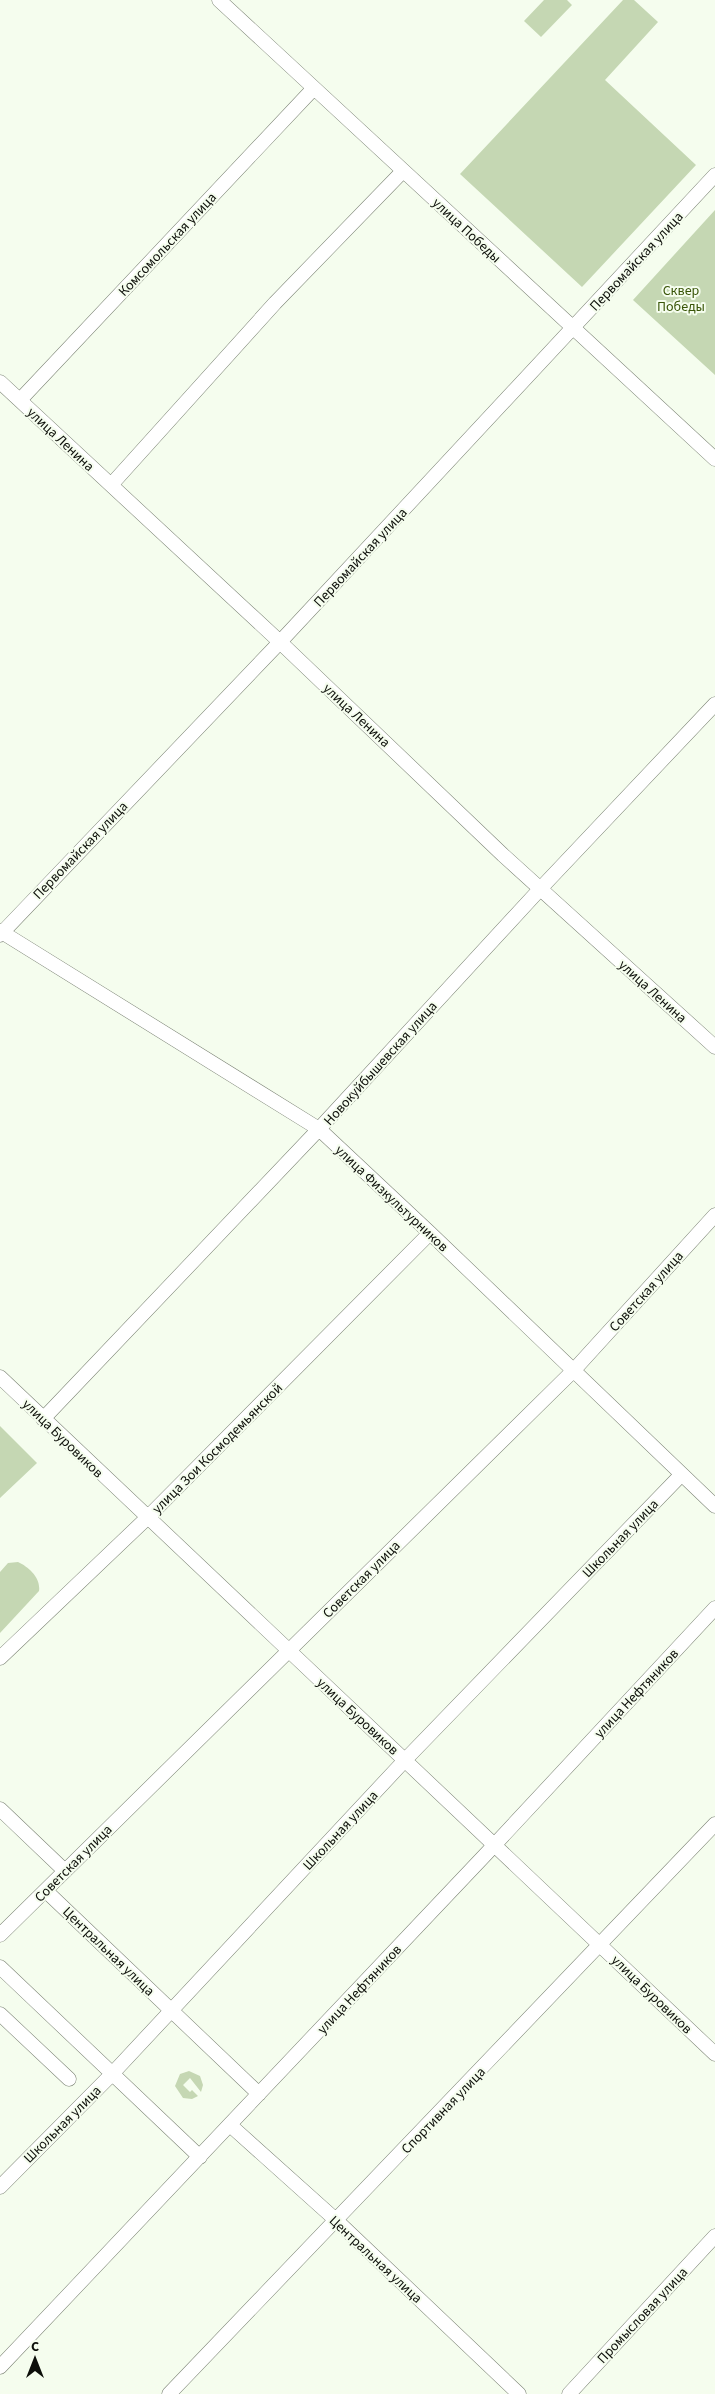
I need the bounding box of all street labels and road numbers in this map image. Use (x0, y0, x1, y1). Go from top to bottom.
street label: Комсомольская улица (114, 188, 221, 301)
street label: улица Победы (427, 194, 505, 268)
street label: Первомайская улица (585, 208, 688, 316)
street label: улица Ленина (22, 403, 99, 476)
street label: Первомайская улица (309, 504, 412, 612)
street label: улица Ленина (318, 679, 395, 752)
street label: Первомайская улица (29, 797, 133, 904)
street label: улица Ленина (614, 956, 691, 1028)
street label: Новокуйбышевская улица (319, 997, 442, 1130)
street label: улица Физкультурников (330, 1141, 452, 1257)
street label: Советская улица (605, 1247, 689, 1337)
street label: улица Зои Космодемьянской (148, 1379, 288, 1519)
street label: улица Буровиков (17, 1395, 107, 1483)
street label: Школьная улица (578, 1495, 664, 1583)
street label: Советская улица (318, 1536, 405, 1623)
street label: улица Нефтяников (590, 1644, 684, 1743)
street label: улица Буровиков (312, 1673, 403, 1760)
street label: Школьная улица (298, 1786, 383, 1875)
street label: Советская улица (30, 1820, 117, 1907)
street label: Центральная улица (58, 1903, 159, 2001)
street label: улица Нефтяников (313, 1940, 407, 2039)
street label: улица Буровиков (606, 1951, 696, 2039)
street label: Спортивная улица (397, 2063, 490, 2159)
street label: Школьная улица (19, 2081, 106, 2168)
street label: Центральная улица (324, 2211, 426, 2308)
street label: Промысловая улица (593, 2263, 693, 2368)

